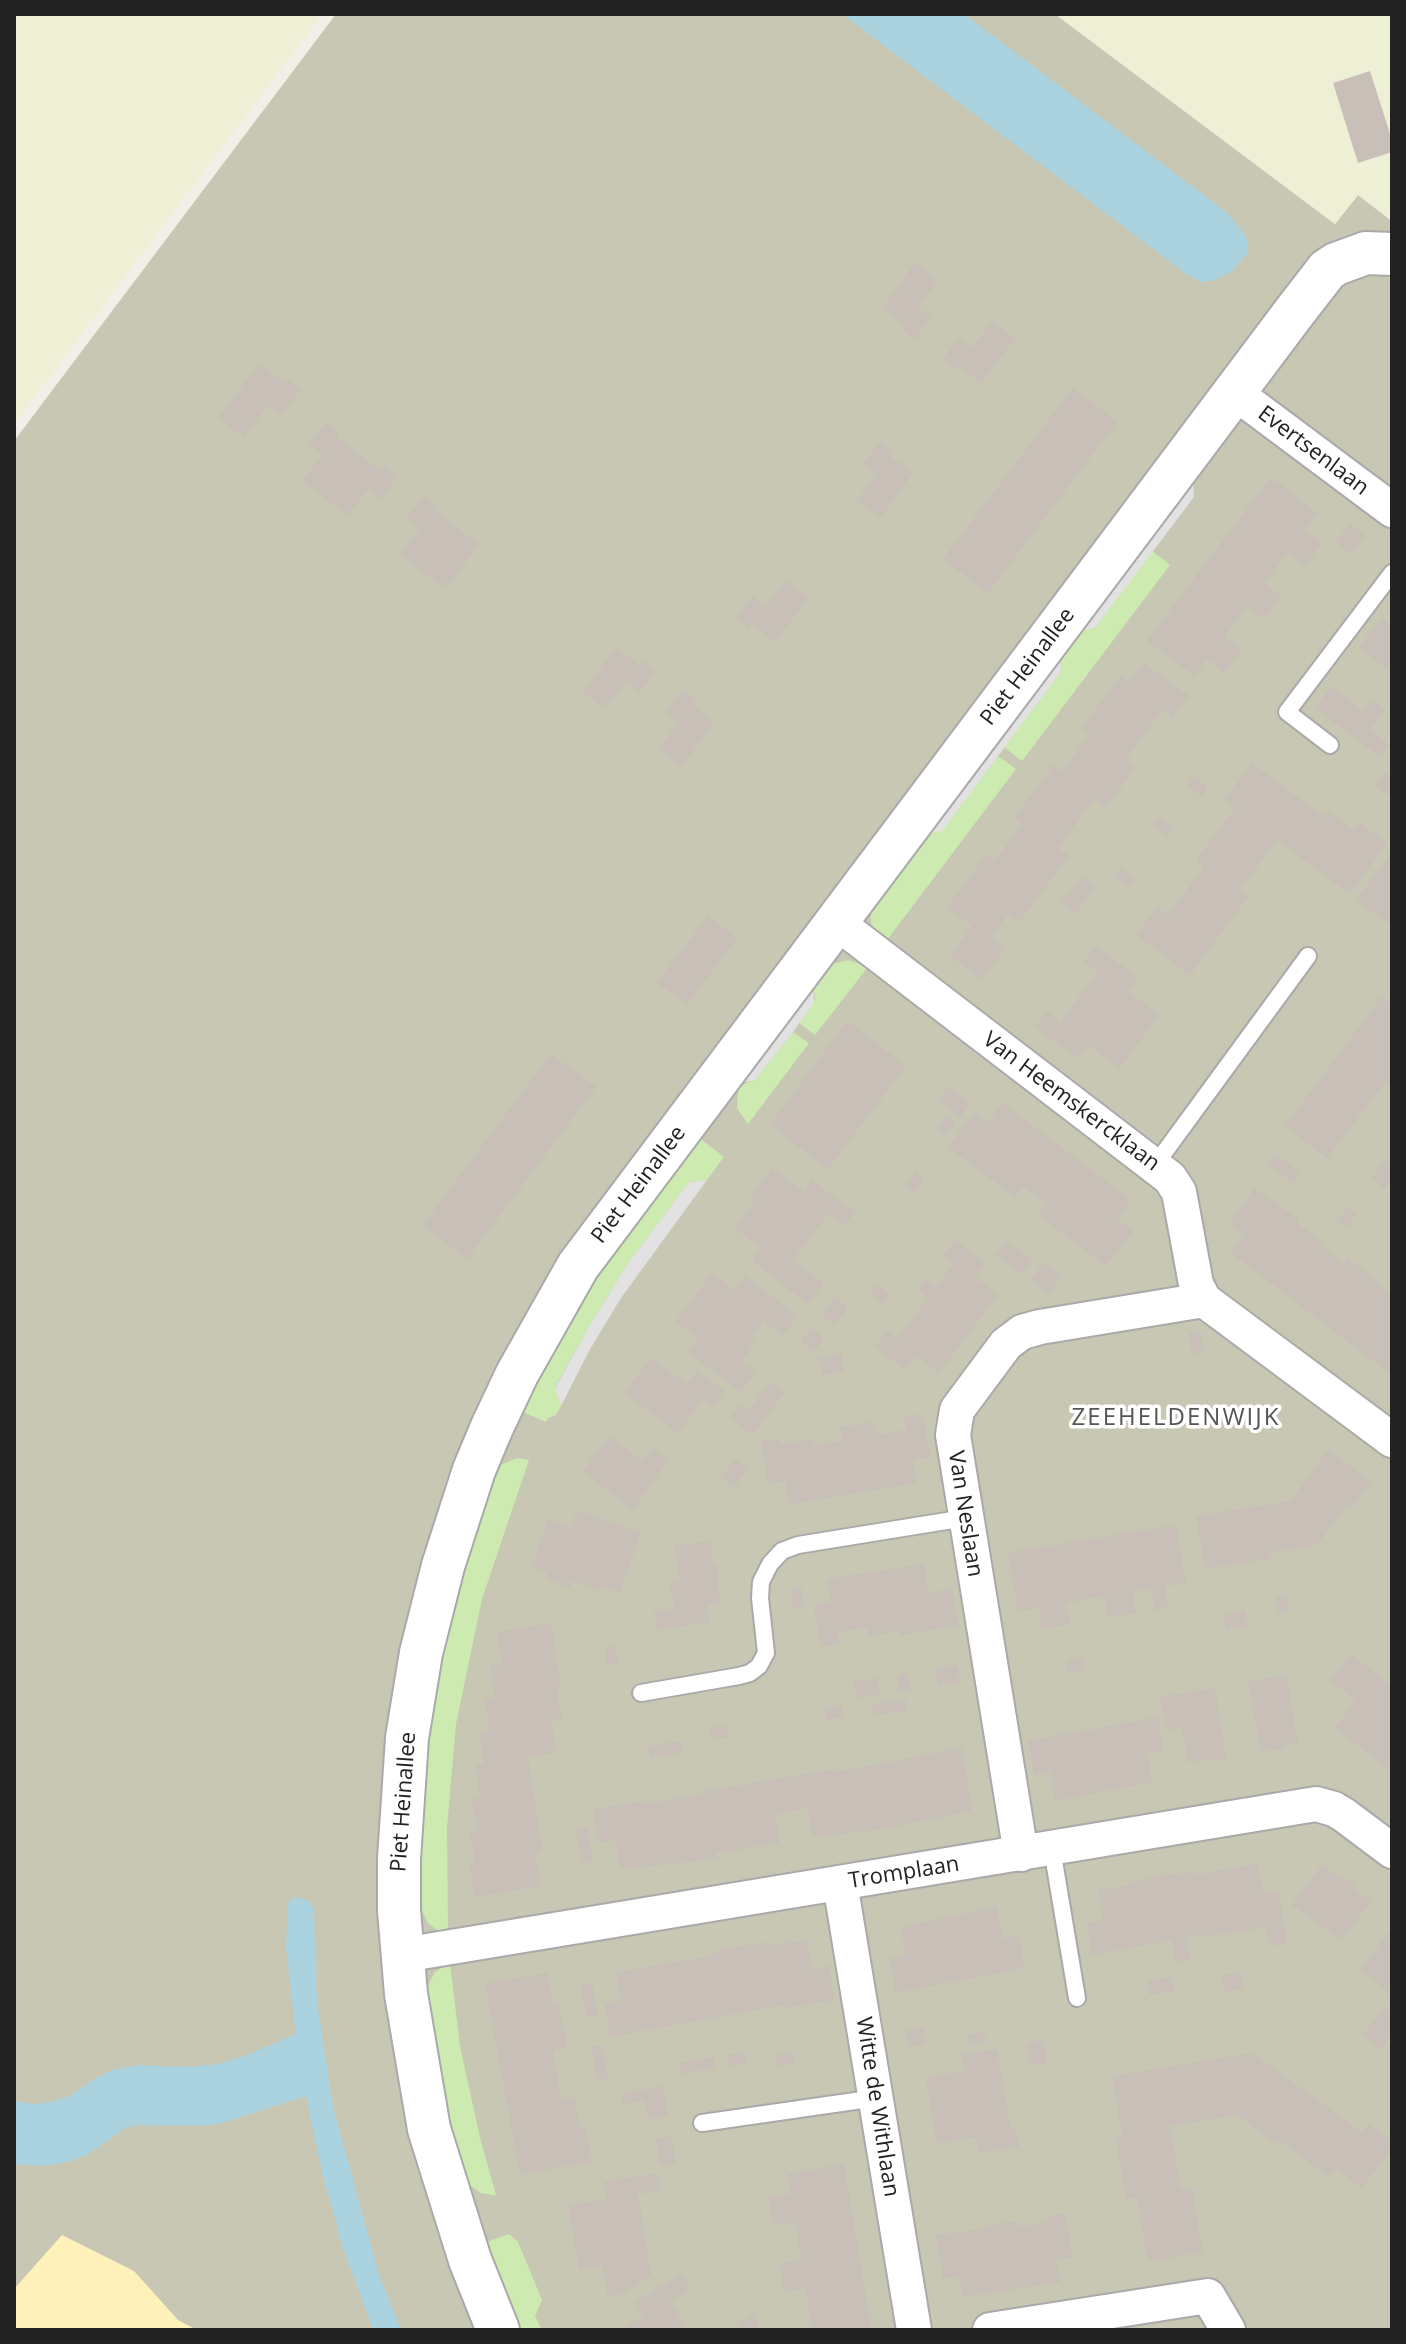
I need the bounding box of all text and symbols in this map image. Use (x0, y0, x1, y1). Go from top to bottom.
street label: Evertsenlaan (1252, 401, 1374, 501)
street label: Piet Heinallee (975, 603, 1081, 731)
street label: Van Heemskercklaan (977, 1027, 1165, 1177)
street label: Piet Heinallee (586, 1121, 692, 1249)
district label: ZEEHELDENWIJK (1072, 1404, 1280, 1432)
street label: Van Neslaan (942, 1449, 988, 1579)
street label: Piet Heinallee (386, 1731, 422, 1873)
street label: Tromplaan (847, 1851, 961, 1895)
street label: Witte de Withlaan (850, 2015, 904, 2199)

